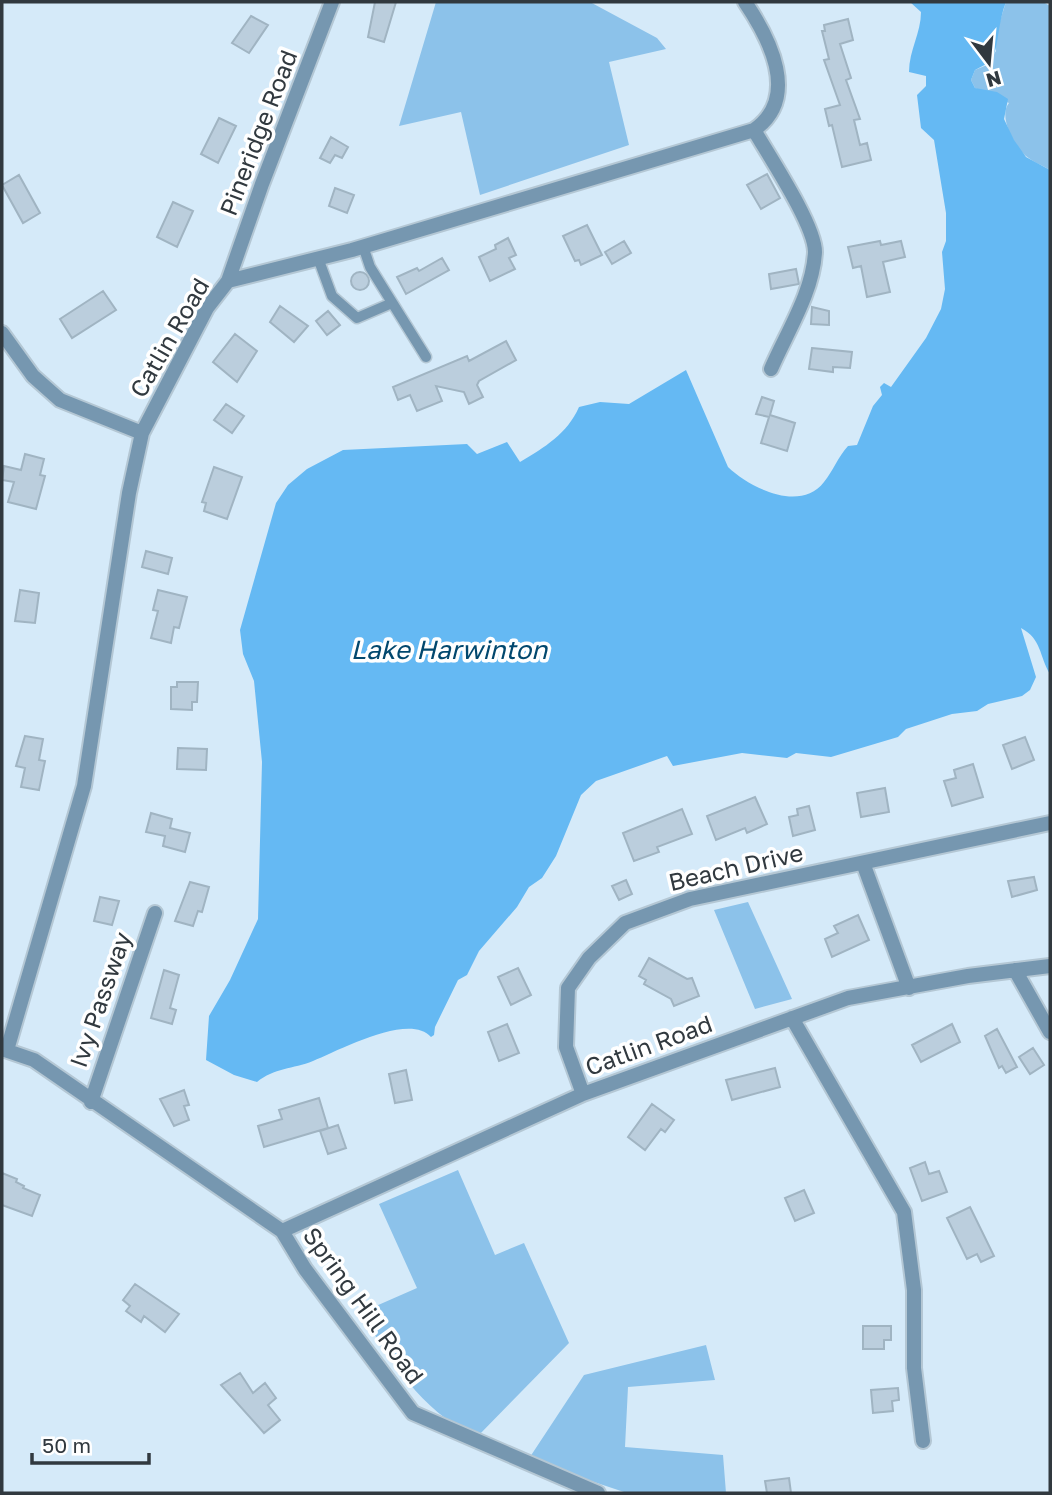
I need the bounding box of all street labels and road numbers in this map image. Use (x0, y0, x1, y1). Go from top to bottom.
street label: Pineridge Road (213, 46, 302, 219)
street label: Catlin Road (123, 272, 214, 402)
street label: Beach Drive (666, 837, 806, 896)
street label: Ivy Passway (63, 928, 136, 1071)
street label: Catlin Road (581, 1008, 716, 1081)
street label: Spring Hill Road (298, 1221, 431, 1389)

